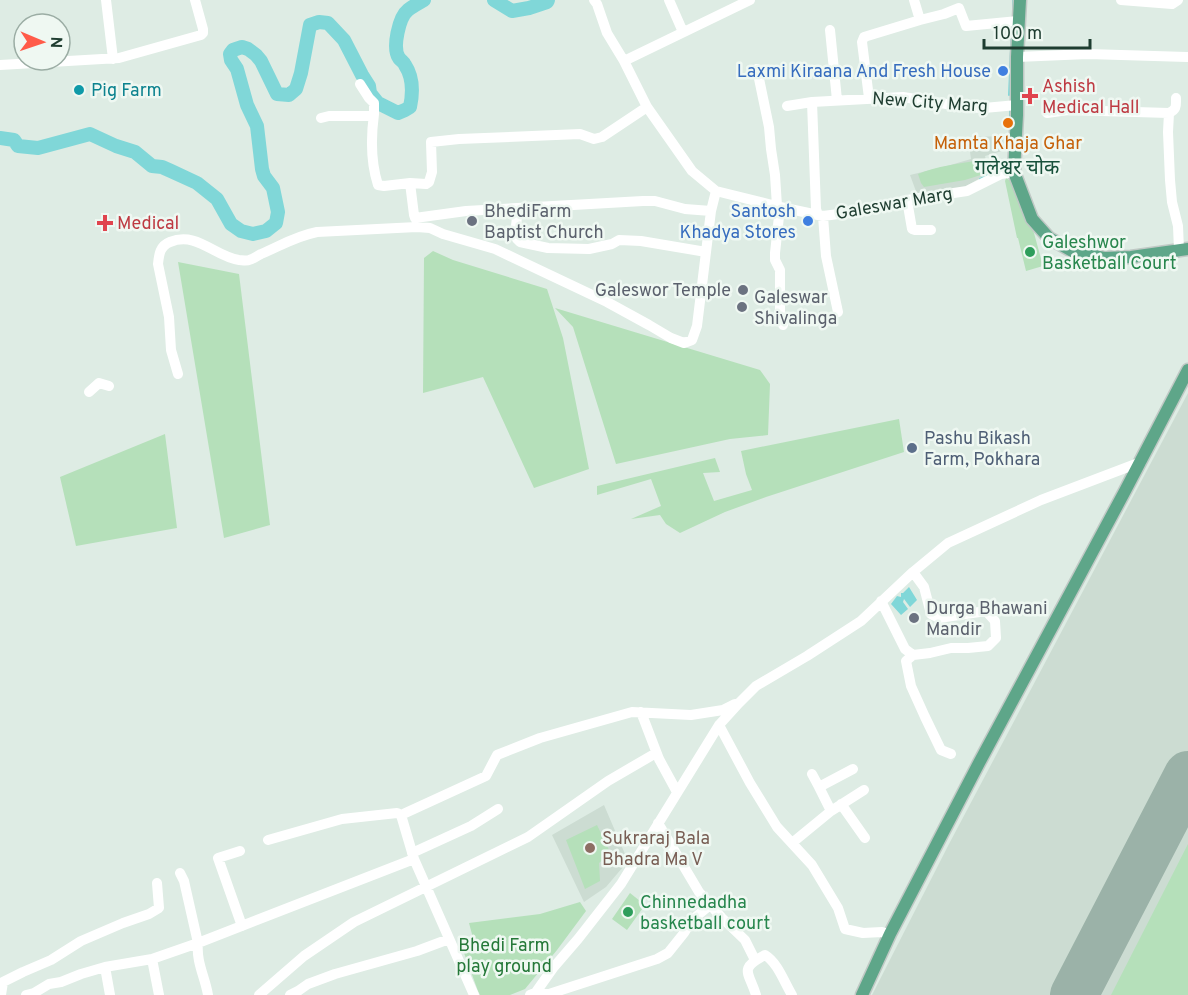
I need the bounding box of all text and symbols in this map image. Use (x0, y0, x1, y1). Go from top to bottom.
north arrow (12, 12, 72, 72)
scale bar (984, 12, 1090, 50)
text: 100 m (993, 23, 1042, 46)
text: N (45, 36, 65, 49)
place label: Laxmi Kiraana And Fresh House (737, 61, 991, 84)
marker: Laxmi Kiraana And Fresh House (996, 64, 1010, 78)
place label: Ashish Medical Hall (1042, 76, 1139, 120)
place label: Pig Farm (91, 80, 162, 103)
marker: Pig Farm (72, 83, 86, 97)
street label: New City Marg (871, 88, 989, 119)
marker: Ashish Medical Hall (1023, 89, 1037, 103)
marker: Mamta Khaja Ghar (1001, 116, 1015, 130)
place label: Mamta Khaja Ghar (934, 133, 1082, 156)
district label: गलेश्वर चोक (975, 155, 1060, 182)
street label: Galeswar Marg (834, 183, 954, 226)
place label: BhediFarm Baptist Church (484, 201, 604, 245)
place label: Santosh Khadya Stores (680, 201, 796, 245)
place label: Medical (117, 213, 179, 236)
marker: BhediFarm Baptist Church (465, 214, 479, 228)
marker: Santosh Khadya Stores (801, 214, 815, 228)
marker: Medical (98, 216, 112, 230)
place label: Galeshwor Basketball Court (1042, 232, 1176, 276)
marker: Galeshwor Basketball Court (1023, 245, 1037, 259)
place label: Galeswor Temple (595, 280, 731, 303)
marker: Galeswor Temple (736, 283, 750, 297)
place label: Galeswar Shivalinga (754, 287, 837, 331)
marker: Galeswar Shivalinga (735, 300, 749, 314)
place label: Pashu Bikash Farm, Pokhara (924, 428, 1040, 472)
marker: Pashu Bikash Farm, Pokhara (905, 441, 919, 455)
place label: Durga Bhawani Mandir (926, 598, 1047, 642)
marker: Durga Bhawani Mandir (907, 611, 921, 625)
place label: Sukraraj Bala Bhadra Ma V (602, 828, 710, 872)
marker: Sukraraj Bala Bhadra Ma V (583, 841, 597, 855)
place label: Chinnedadha basketball court (640, 892, 770, 936)
marker: Chinnedadha basketball court (621, 905, 635, 919)
park label: Bhedi Farm play ground (456, 935, 552, 979)

